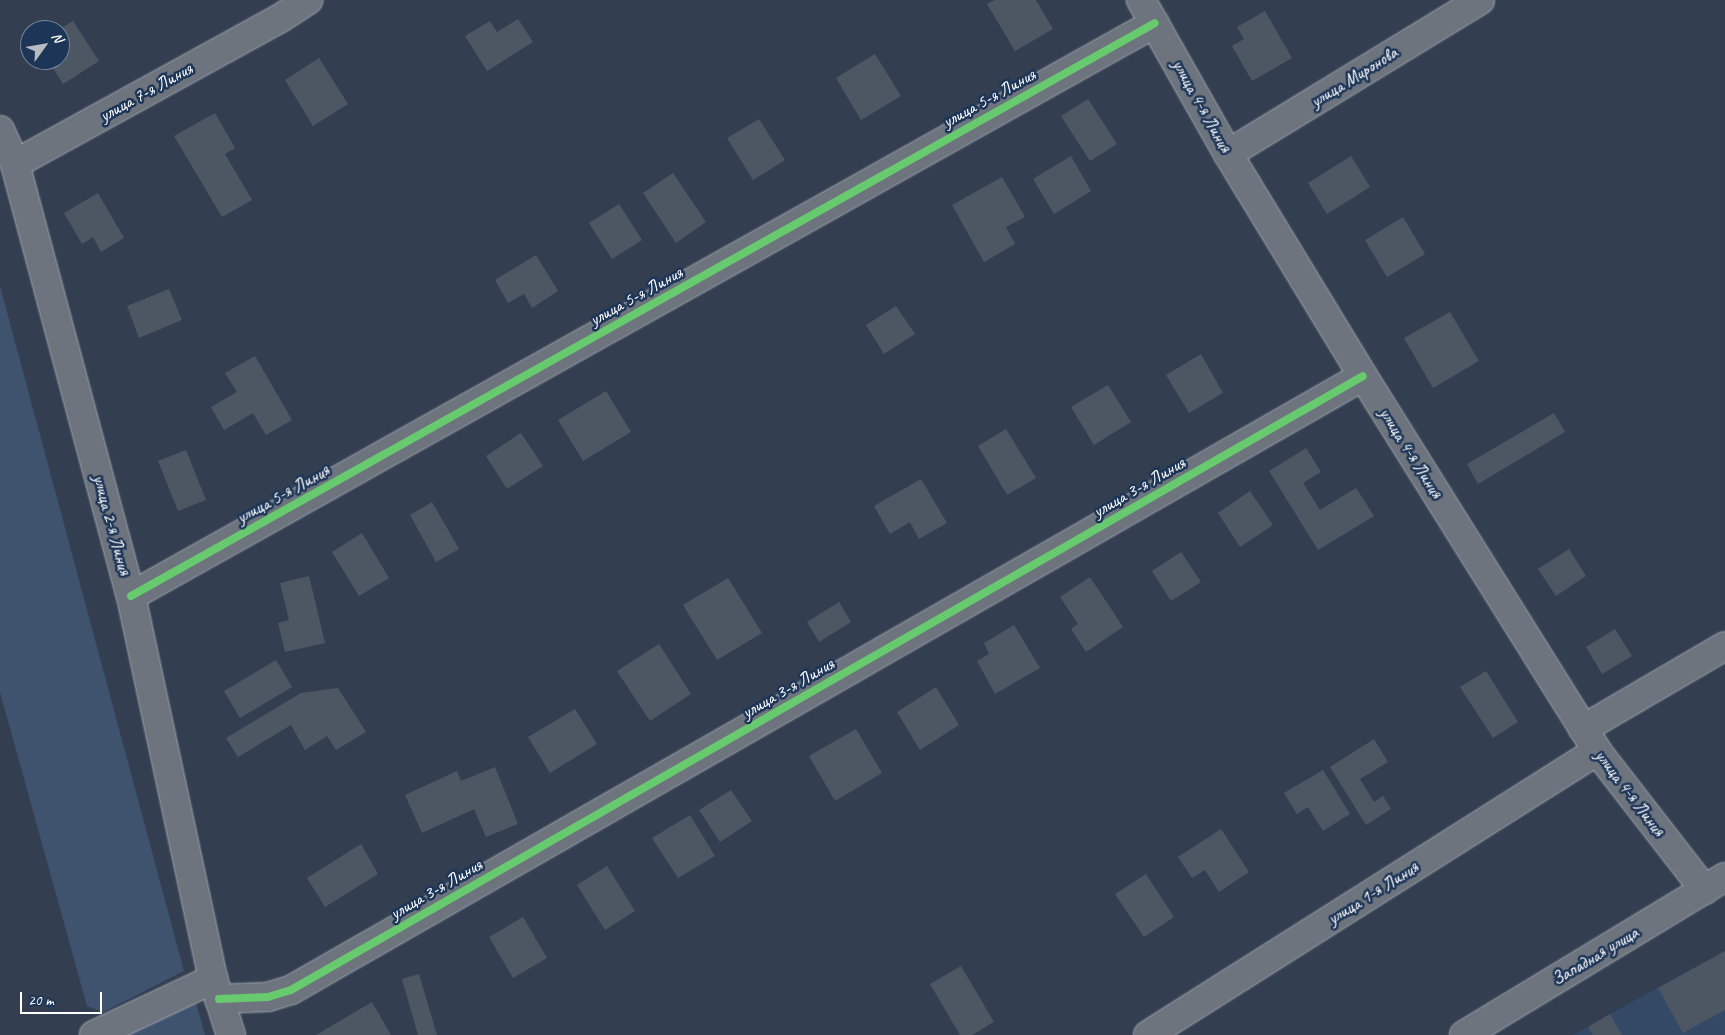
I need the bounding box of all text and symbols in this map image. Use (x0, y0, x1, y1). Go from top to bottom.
north arrow (20, 20, 70, 70)
text: N (48, 29, 67, 45)
street label: улица Миронова (1307, 42, 1401, 112)
street label: улица 4-я Линия (1168, 56, 1236, 156)
street label: улица 7-я Линия (96, 58, 196, 126)
street label: улица 5-я Линия (939, 64, 1039, 132)
street label: улица 5-я Линия (586, 262, 686, 330)
street label: улица 4-я Линия (1375, 404, 1447, 502)
street label: улица 3-я Линия (1089, 452, 1189, 522)
street label: улица 5-я Линия (233, 460, 333, 528)
street label: улица 2-я Линия (88, 472, 136, 578)
street label: улица 3-я Линия (738, 653, 838, 723)
street label: улица 4-я Линия (1590, 745, 1670, 841)
street label: улица 3-я Линия (386, 854, 486, 924)
street label: улица 1-я Линия (1324, 857, 1422, 929)
street label: Западная улица (1547, 922, 1643, 990)
scale bar (22, 982, 105, 1014)
text: 20 m (28, 991, 54, 1010)

